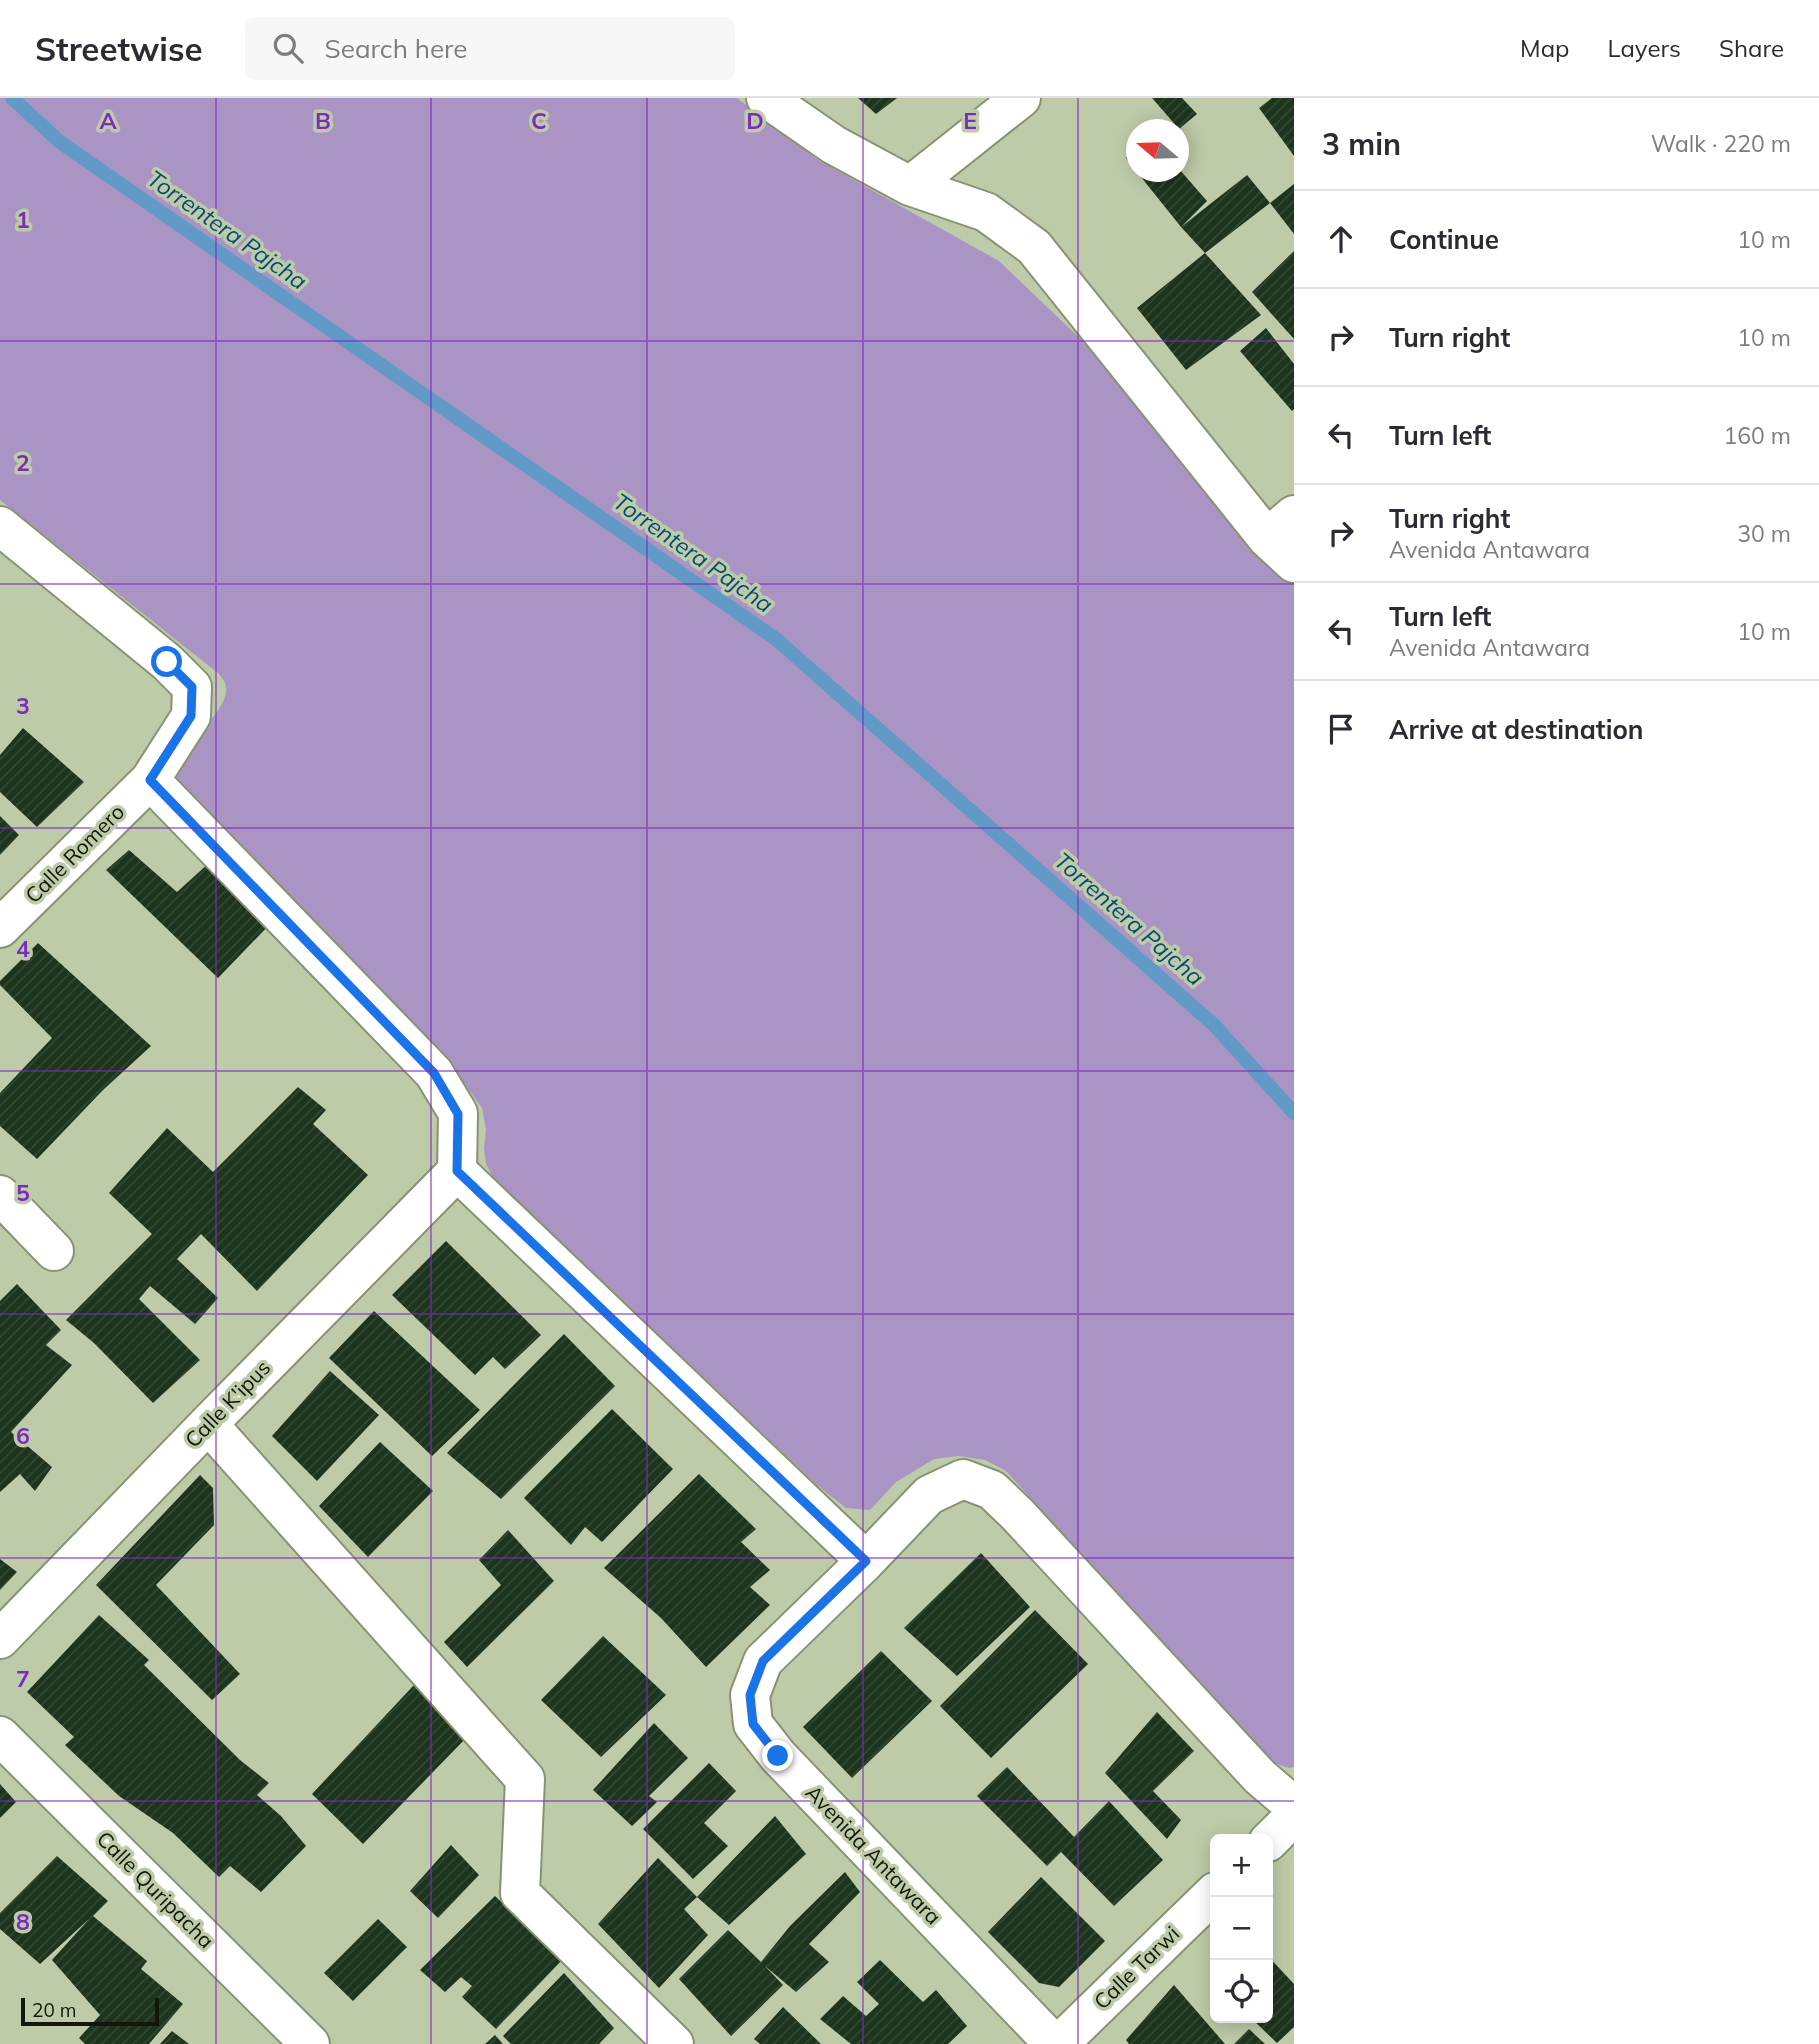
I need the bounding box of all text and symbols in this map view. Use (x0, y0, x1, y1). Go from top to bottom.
search box (245, 17, 735, 80)
text: Streetwise (35, 28, 203, 69)
icon: search (269, 29, 307, 67)
text: Search here (325, 32, 467, 65)
text: Map (1520, 33, 1569, 63)
text: Layers (1607, 33, 1681, 63)
text: Share (1719, 33, 1784, 63)
text: A (99, 106, 117, 135)
text: B (315, 106, 331, 135)
text: C (531, 106, 547, 135)
text: D (746, 106, 764, 135)
text: E (963, 106, 977, 135)
north arrow (1126, 119, 1189, 182)
text: 3 min (1322, 125, 1401, 163)
text: Walk · 220 m (1651, 129, 1791, 158)
water label: Torrentera Pajcha (142, 164, 313, 296)
text: 1 (16, 205, 30, 234)
icon: ahead (1322, 220, 1360, 258)
text: Continue (1389, 223, 1499, 256)
text: 10 m (1737, 225, 1791, 254)
icon: right (1322, 318, 1360, 356)
text: Turn right (1389, 321, 1510, 354)
text: 10 m (1737, 323, 1791, 352)
icon: left (1322, 416, 1360, 454)
text: Turn left (1389, 419, 1491, 452)
text: 160 m (1723, 421, 1791, 450)
text: 2 (16, 448, 30, 477)
water label: Torrentera Pajcha (608, 487, 779, 619)
text: Turn right (1389, 502, 1510, 535)
icon: right (1322, 514, 1360, 552)
text: 30 m (1737, 519, 1791, 548)
text: Avenida Antawara (1389, 535, 1590, 564)
text: Turn left (1389, 600, 1491, 633)
icon: left (1322, 612, 1360, 650)
text: 10 m (1737, 617, 1791, 646)
text: Avenida Antawara (1389, 633, 1590, 662)
route start (151, 646, 182, 677)
text: 3 (16, 691, 30, 720)
icon: arrive (1322, 710, 1360, 748)
text: Arrive at destination (1389, 713, 1644, 746)
street label: Calle Romero (19, 798, 129, 908)
water label: Torrentera Pajcha (1049, 846, 1210, 992)
text: 4 (16, 934, 30, 963)
text: 5 (16, 1178, 30, 1207)
street label: Calle K'ipus (179, 1354, 275, 1452)
text: 6 (16, 1421, 30, 1450)
text: 7 (16, 1664, 30, 1693)
route end (762, 1740, 793, 1771)
street label: Avenida Antawara (801, 1779, 947, 1929)
street label: Calle Quripacha (92, 1825, 220, 1953)
map controls (1210, 1834, 1273, 2023)
button: + (1210, 1834, 1273, 1897)
button: − (1210, 1897, 1273, 1960)
text: 8 (16, 1907, 30, 1936)
street label: Calle Tarwi (1088, 1920, 1184, 2014)
button: locate (1210, 1960, 1273, 2023)
scale bar (21, 1995, 159, 2027)
text: 20 m (32, 1998, 76, 2022)

